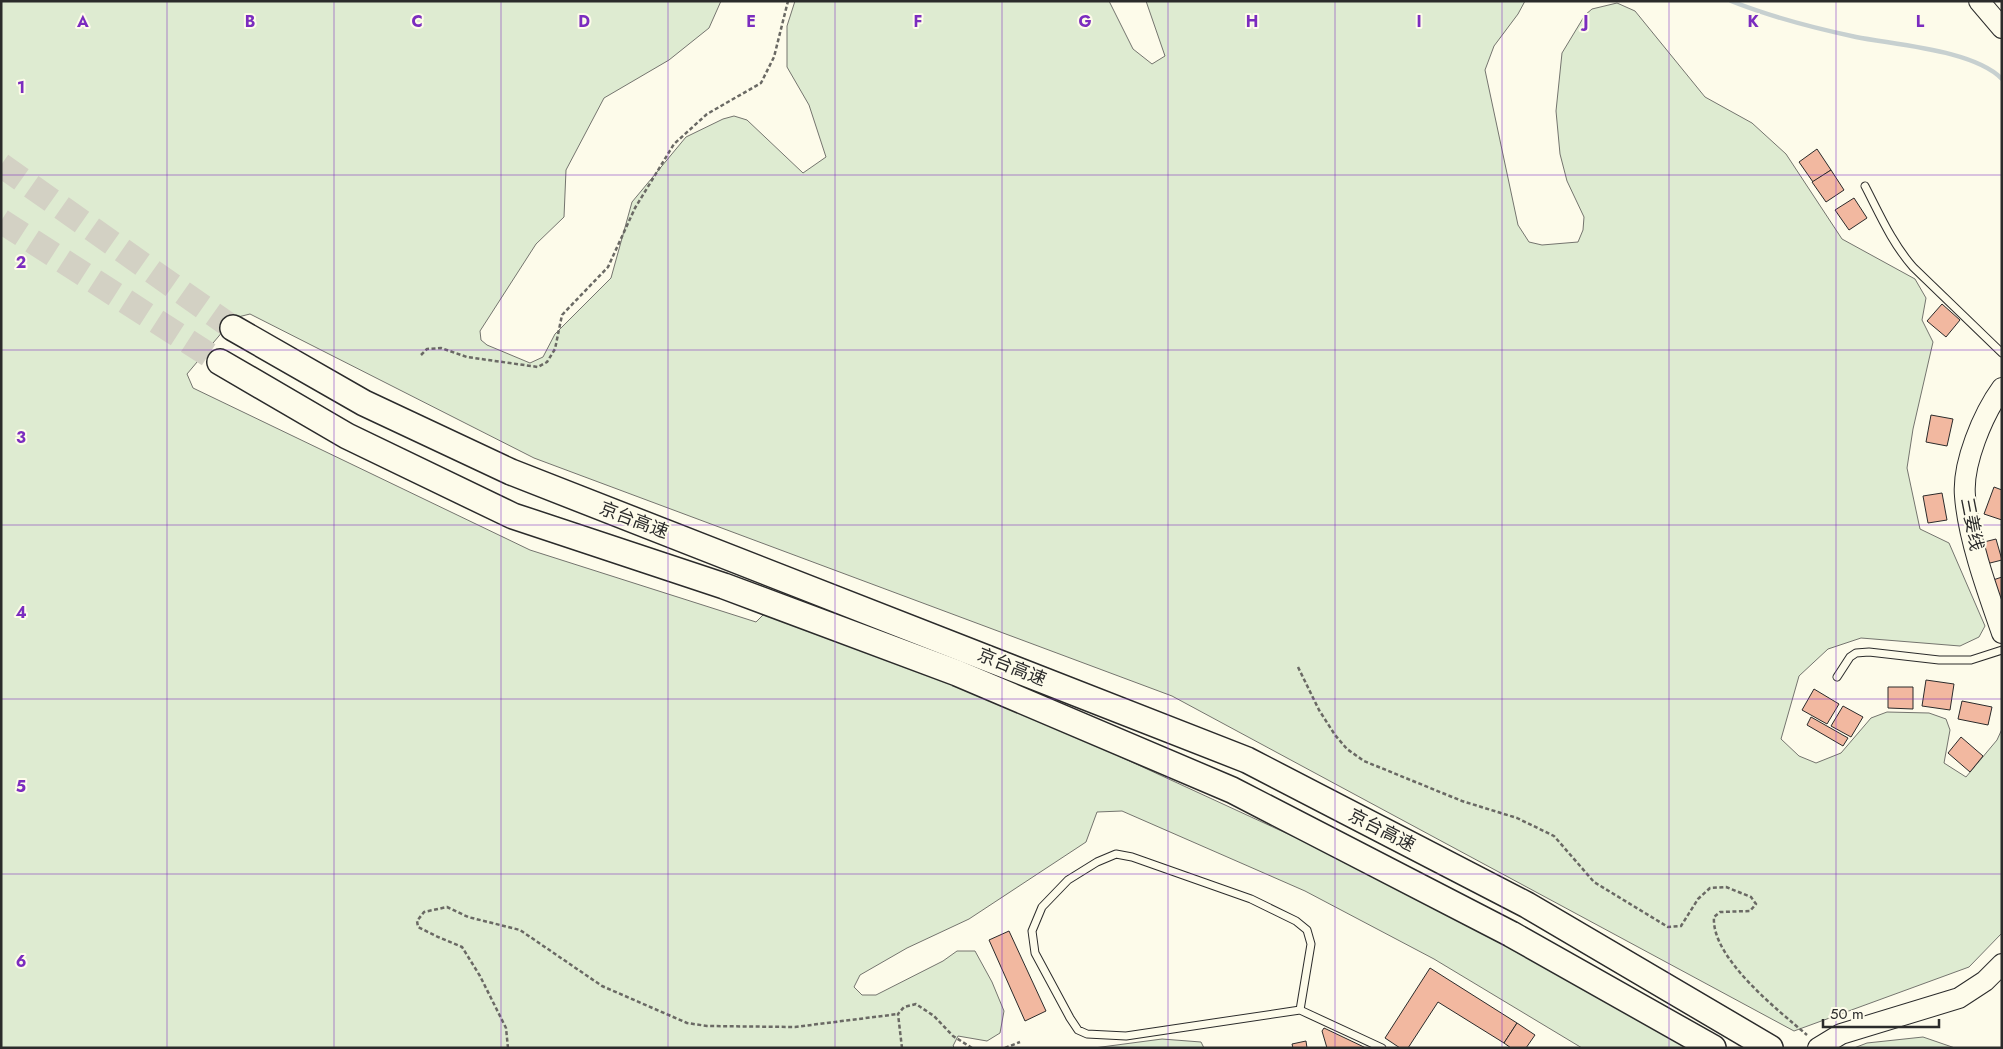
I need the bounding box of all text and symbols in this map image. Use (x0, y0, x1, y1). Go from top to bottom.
text: A (76, 10, 89, 33)
text: B (245, 10, 255, 33)
text: C (411, 10, 423, 33)
text: D (578, 10, 590, 33)
text: E (746, 10, 756, 33)
text: F (914, 10, 922, 33)
text: G (1078, 10, 1092, 33)
text: H (1246, 10, 1258, 33)
text: I (1416, 10, 1422, 33)
text: J (1580, 10, 1589, 33)
text: K (1747, 10, 1759, 33)
text: L (1916, 10, 1925, 33)
text: 1 (17, 76, 25, 99)
text: 2 (16, 251, 26, 274)
text: 3 (16, 426, 26, 449)
street label: 京台高速 (596, 495, 672, 545)
street label: 三姜线 (1954, 495, 1990, 553)
text: 4 (15, 601, 27, 624)
street label: 京台高速 (974, 641, 1050, 693)
text: 5 (16, 775, 26, 798)
street label: 京台高速 (1344, 802, 1420, 858)
text: 6 (16, 950, 26, 973)
scale bar (1823, 996, 1939, 1028)
text: 50 m (1830, 1003, 1864, 1025)

